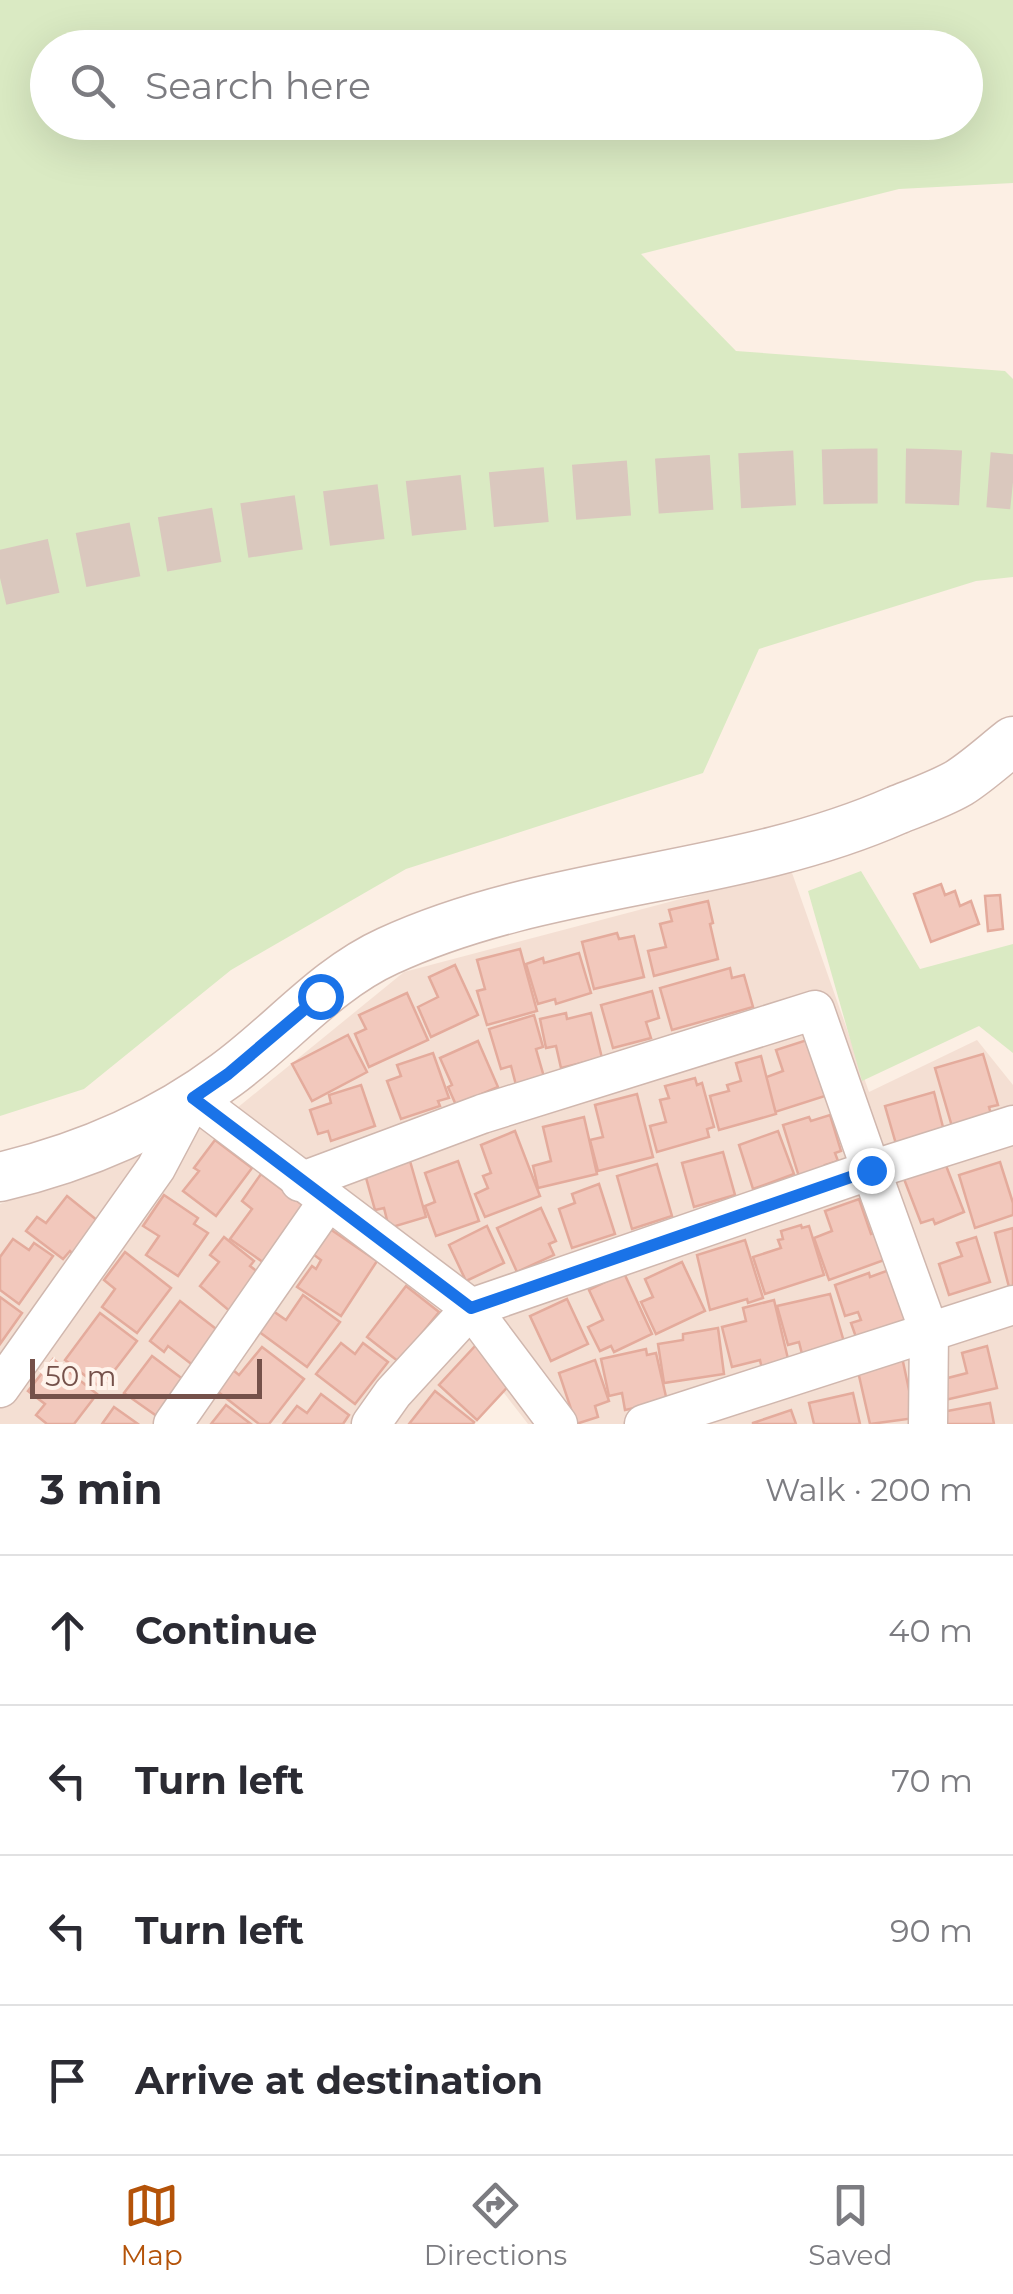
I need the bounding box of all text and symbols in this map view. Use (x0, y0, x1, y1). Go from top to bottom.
search box (30, 30, 983, 140)
icon: search (65, 58, 120, 113)
text: Search here (145, 62, 371, 109)
route start (298, 974, 344, 1020)
route end (849, 1148, 895, 1194)
scale bar (30, 1354, 262, 1398)
text: 50 m (45, 1359, 116, 1393)
text: 3 min (40, 1463, 162, 1515)
text: Walk · 200 m (765, 1470, 973, 1509)
icon: ahead (40, 1603, 95, 1658)
text: Continue (135, 1607, 317, 1654)
text: 40 m (888, 1611, 973, 1650)
icon: left (40, 1753, 95, 1808)
text: Turn left (135, 1757, 304, 1804)
text: 70 m (891, 1761, 973, 1800)
icon: left (40, 1903, 95, 1958)
text: Turn left (135, 1907, 304, 1954)
text: 90 m (890, 1911, 973, 1950)
icon: arrive (40, 2053, 95, 2108)
text: Arrive at destination (135, 2057, 543, 2104)
tab: Map (121, 2178, 183, 2272)
tab: Directions (424, 2178, 567, 2272)
tab: Saved (808, 2178, 892, 2272)

